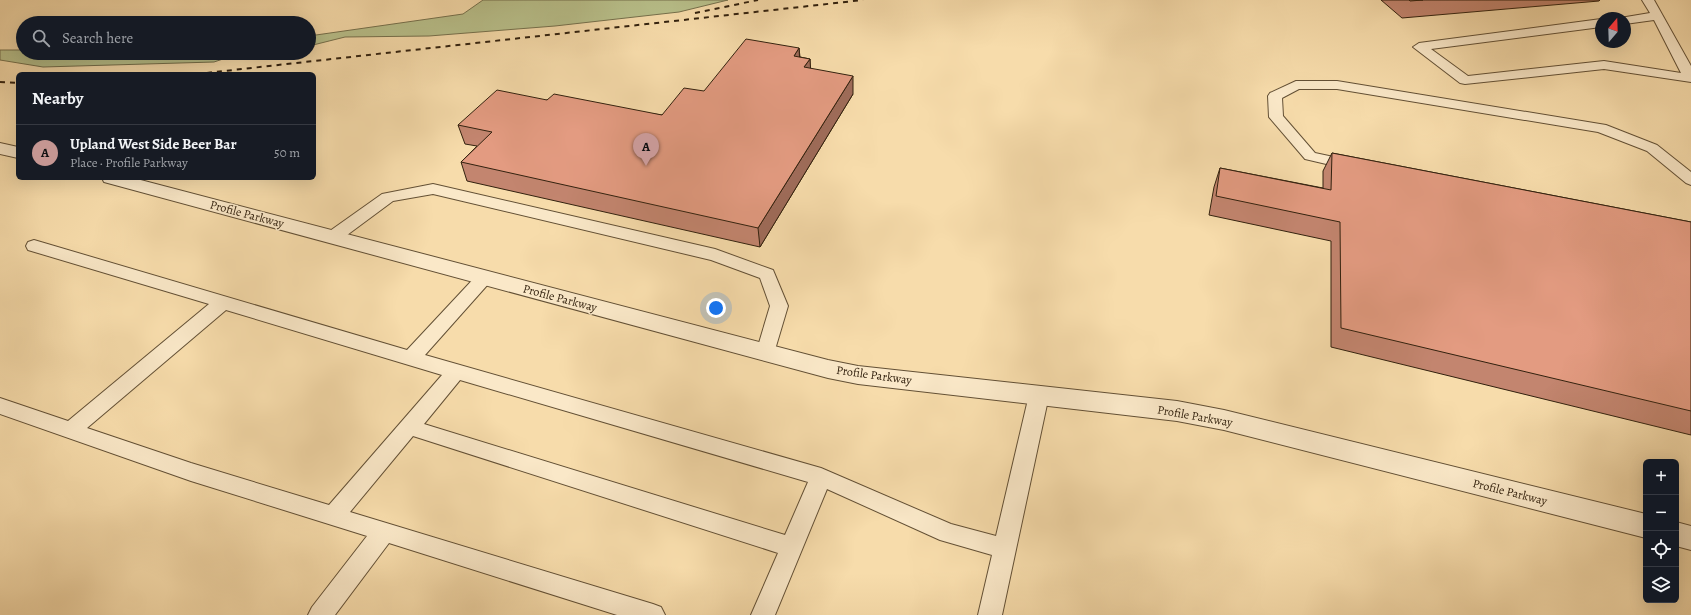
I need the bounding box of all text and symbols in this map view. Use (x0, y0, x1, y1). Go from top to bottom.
north arrow (1595, 12, 1631, 48)
search box (16, 16, 316, 60)
icon: search (30, 27, 52, 49)
text: Search here (62, 28, 133, 48)
text: Nearby (32, 87, 83, 110)
pin: A (633, 133, 659, 166)
text: Upland West Side Beer Bar (70, 134, 237, 154)
text: A (41, 144, 49, 161)
text: 50 m (274, 144, 300, 161)
text: Place · Profile Parkway (70, 154, 188, 171)
street label: Profile Parkway (208, 196, 286, 232)
street label: Profile Parkway (521, 280, 599, 316)
your location (706, 298, 726, 318)
street label: Profile Parkway (835, 362, 913, 388)
street label: Profile Parkway (1156, 402, 1235, 431)
map controls (1643, 459, 1679, 603)
button: + (1643, 459, 1679, 495)
street label: Profile Parkway (1471, 475, 1550, 509)
button: − (1643, 495, 1679, 531)
button: locate (1643, 531, 1679, 567)
button: layers (1643, 567, 1679, 603)

